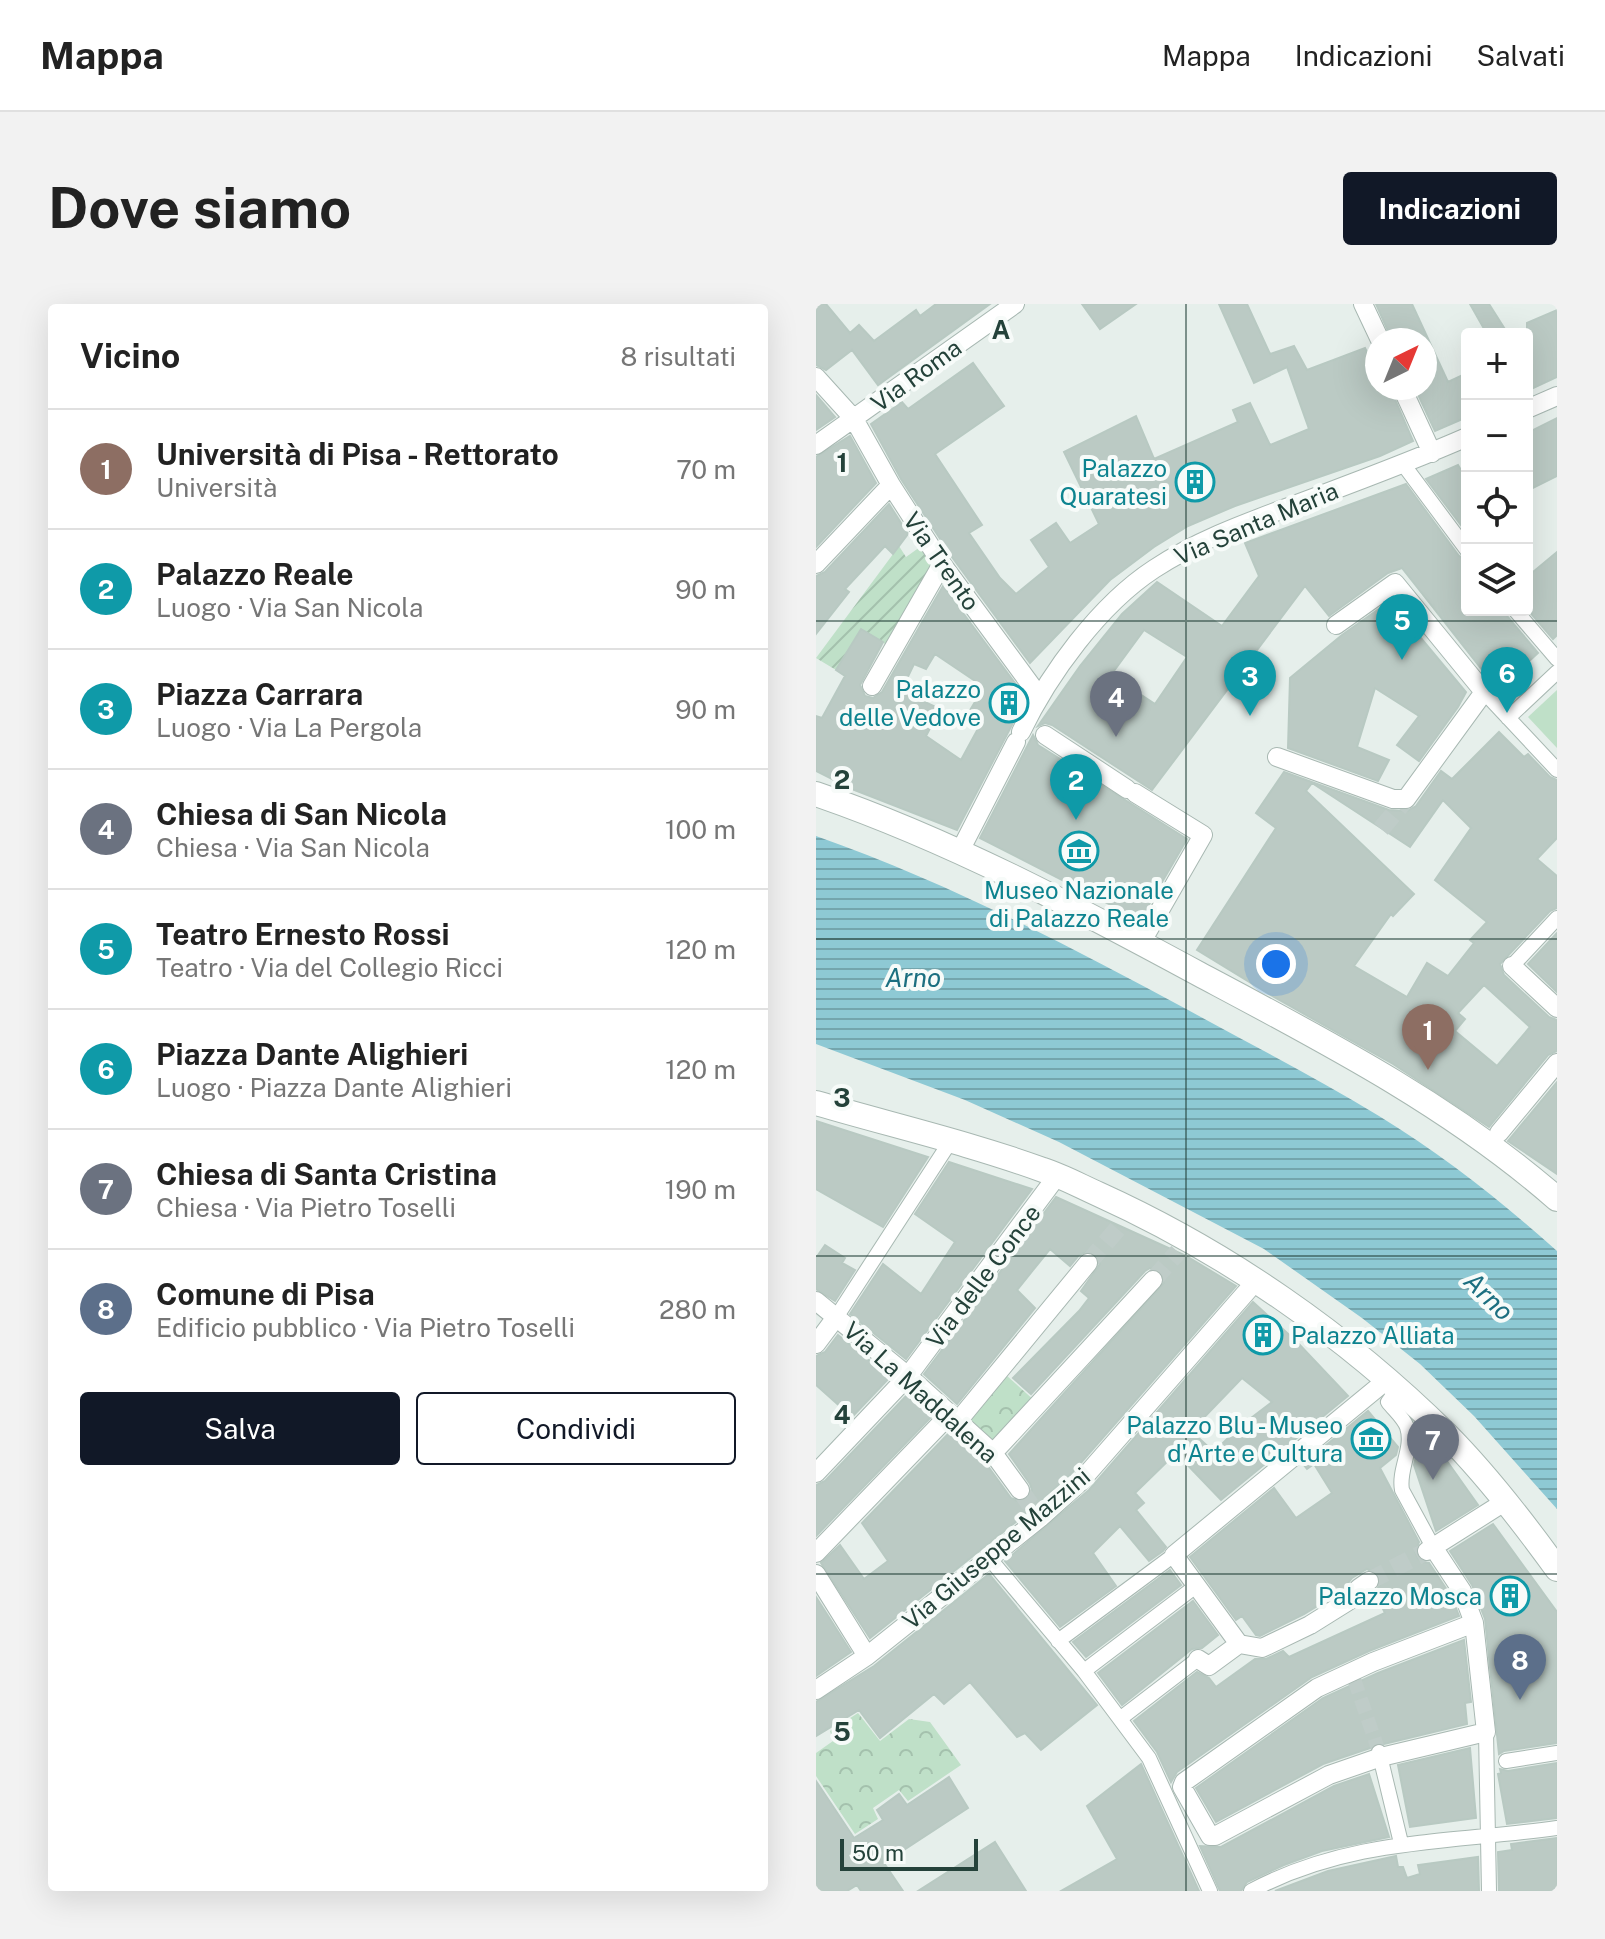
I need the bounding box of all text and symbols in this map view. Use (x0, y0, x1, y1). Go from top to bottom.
text: Mappa (40, 33, 164, 78)
text: Mappa (1162, 39, 1251, 72)
text: Indicazioni (1295, 39, 1432, 72)
text: Salvati (1476, 39, 1565, 72)
button: Indicazioni (1343, 172, 1557, 245)
text: Dove siamo (48, 175, 351, 241)
text: A (992, 314, 1011, 345)
north arrow (1365, 328, 1437, 400)
map controls (1461, 328, 1533, 616)
button: + (1461, 328, 1533, 400)
street label: Via Roma (865, 333, 967, 417)
text: Vicino (80, 336, 180, 376)
text: 8 risultati (621, 341, 736, 372)
button: − (1461, 400, 1533, 472)
text: Università di Pisa - Rettorato (156, 436, 559, 472)
text: 1 (836, 447, 848, 478)
text: 1 (100, 454, 112, 485)
text: 70 m (676, 454, 736, 485)
place label: Palazzo Quaratesi (1060, 454, 1167, 510)
building icon: Palazzo Quaratesi (1174, 461, 1216, 503)
text: Università (156, 472, 277, 503)
button: locate (1461, 472, 1533, 544)
street label: Via Santa Maria (1170, 476, 1342, 570)
street label: Via Trento (898, 507, 986, 615)
button: layers (1461, 544, 1533, 616)
text: Palazzo Reale (156, 556, 354, 592)
text: 2 (98, 574, 114, 605)
text: 90 m (675, 574, 736, 605)
text: Luogo · Via San Nicola (156, 592, 423, 623)
pin: 5 (1376, 594, 1428, 660)
pin: 6 (1481, 647, 1533, 713)
pin: 3 (1224, 650, 1276, 716)
pin: 4 (1090, 671, 1142, 737)
place label: Palazzo delle Vedove (839, 675, 981, 731)
text: Piazza Carrara (156, 676, 363, 712)
building icon: Palazzo delle Vedove (988, 682, 1030, 724)
text: 3 (97, 694, 115, 725)
text: 90 m (675, 694, 736, 725)
text: Luogo · Via La Pergola (156, 712, 422, 743)
pin: 2 (1050, 754, 1102, 820)
text: 2 (834, 764, 850, 795)
text: Chiesa di San Nicola (156, 796, 447, 832)
text: 4 (97, 814, 115, 845)
text: 100 m (665, 814, 736, 845)
museum icon: Museo Nazionale di Palazzo Reale (1058, 830, 1100, 872)
text: Chiesa · Via San Nicola (156, 832, 430, 863)
place label: Museo Nazionale di Palazzo Reale (984, 876, 1174, 932)
text: Teatro Ernesto Rossi (156, 916, 450, 952)
text: 5 (97, 934, 115, 965)
text: 120 m (665, 934, 736, 965)
your location (1256, 944, 1296, 984)
text: Teatro · Via del Collegio Ricci (156, 952, 503, 983)
water label: Arno (885, 962, 941, 993)
pin: 1 (1402, 1004, 1454, 1070)
text: Piazza Dante Alighieri (156, 1036, 468, 1072)
text: 6 (97, 1054, 115, 1085)
text: 120 m (665, 1054, 736, 1085)
text: Luogo · Piazza Dante Alighieri (156, 1072, 512, 1103)
text: 3 (833, 1082, 851, 1113)
text: Chiesa di Santa Cristina (156, 1156, 497, 1192)
text: 7 (98, 1174, 114, 1205)
text: 190 m (665, 1174, 736, 1205)
text: Chiesa · Via Pietro Toselli (156, 1192, 456, 1223)
street label: Via delle Conce (920, 1199, 1046, 1353)
water label: Arno (1458, 1265, 1520, 1327)
text: Comune di Pisa (156, 1276, 375, 1312)
text: 8 (97, 1294, 115, 1325)
text: 280 m (659, 1294, 736, 1325)
text: Edificio pubblico · Via Pietro Toselli (156, 1312, 575, 1343)
building icon: Palazzo Alliata (1242, 1314, 1284, 1356)
street label: Via La Maddalena (838, 1316, 1004, 1468)
place label: Palazzo Alliata (1291, 1321, 1455, 1349)
button: Salva (80, 1392, 400, 1465)
button: Condividi (416, 1392, 736, 1465)
text: 4 (833, 1399, 851, 1430)
place label: Palazzo Blu - Museo d'Arte e Cultura (1126, 1411, 1343, 1467)
pin: 7 (1407, 1414, 1459, 1480)
museum icon: Palazzo Blu - Museo d'Arte e Cultura (1350, 1418, 1392, 1460)
street label: Via Giuseppe Mazzini (897, 1461, 1095, 1635)
building icon: Palazzo Mosca (1489, 1575, 1531, 1617)
place label: Palazzo Mosca (1318, 1582, 1482, 1610)
pin: 8 (1494, 1634, 1546, 1700)
text: 5 (833, 1716, 851, 1747)
scale bar (840, 1835, 978, 1871)
text: 50 m (852, 1840, 904, 1866)

